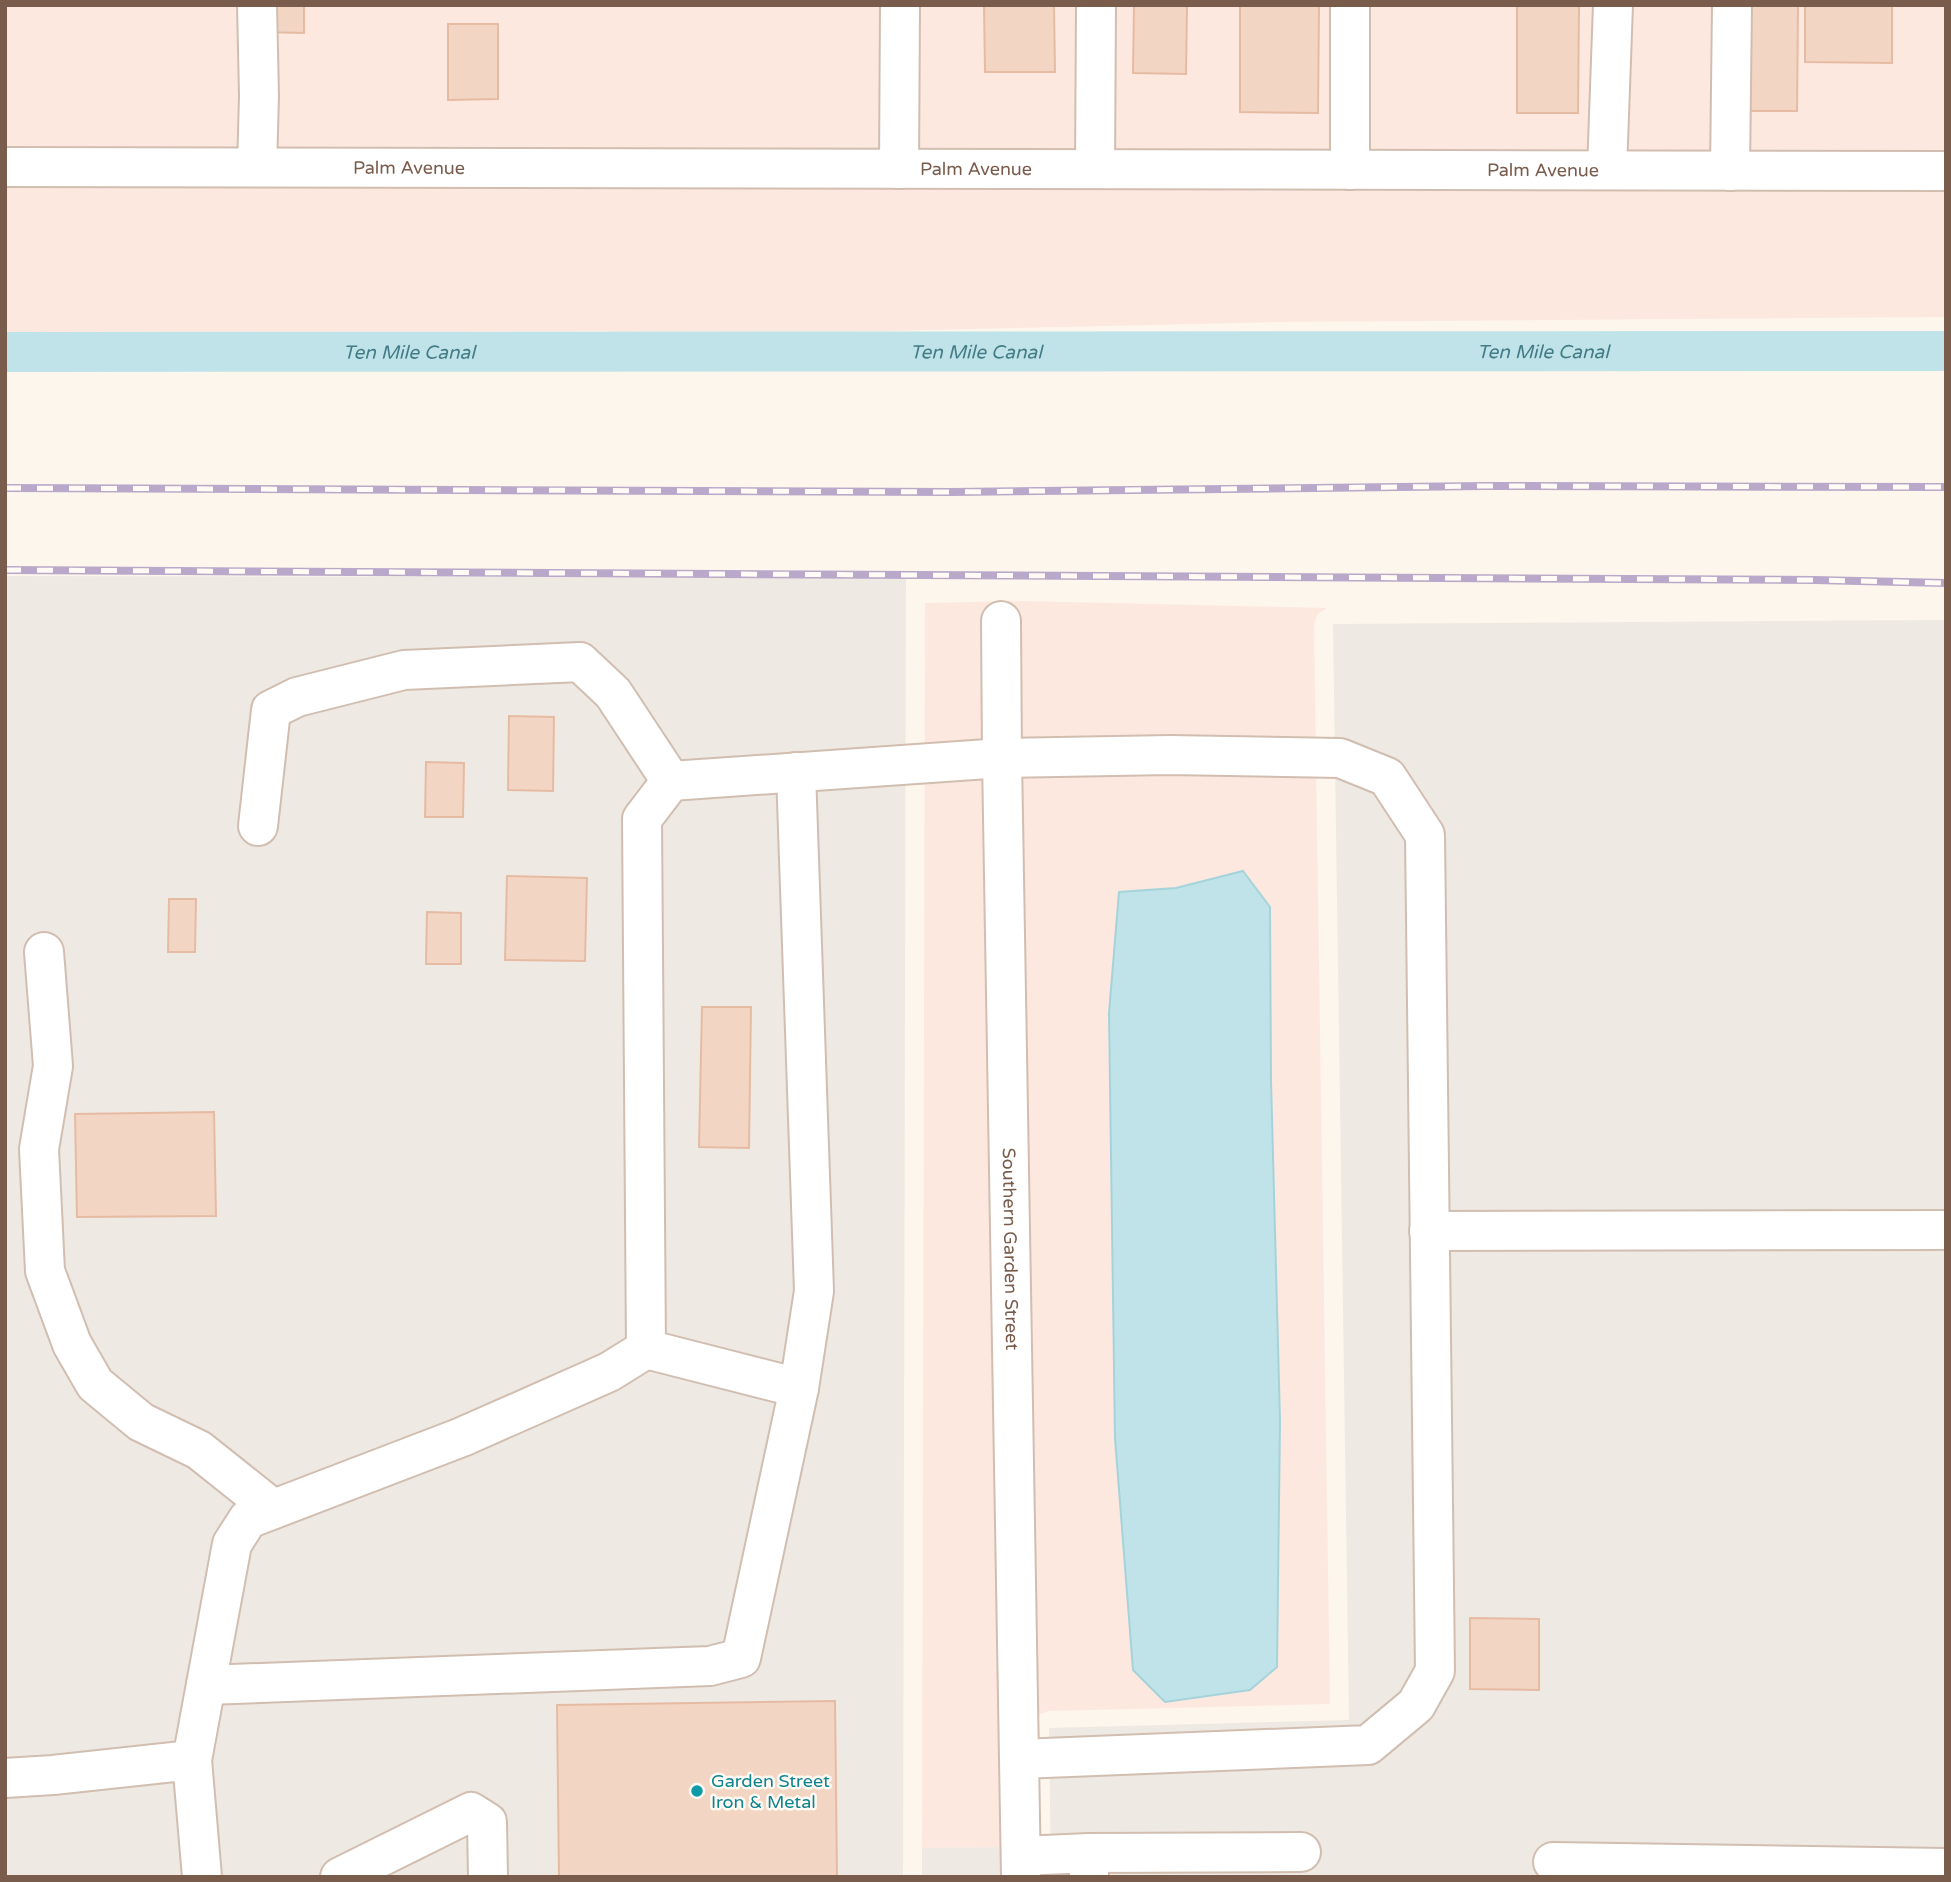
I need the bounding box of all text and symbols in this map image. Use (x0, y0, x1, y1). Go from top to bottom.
street label: Palm Avenue (353, 157, 465, 179)
street label: Palm Avenue (920, 158, 1032, 180)
street label: Palm Avenue (1487, 159, 1599, 181)
water label: Ten Mile Canal (910, 341, 1044, 364)
water label: Ten Mile Canal (1477, 341, 1611, 363)
water label: Ten Mile Canal (343, 342, 477, 364)
street label: Southern Garden Street (998, 1147, 1023, 1351)
place label: Garden Street Iron & Metal (711, 1770, 830, 1813)
marker: Garden Street Iron & Metal (689, 1783, 705, 1799)

